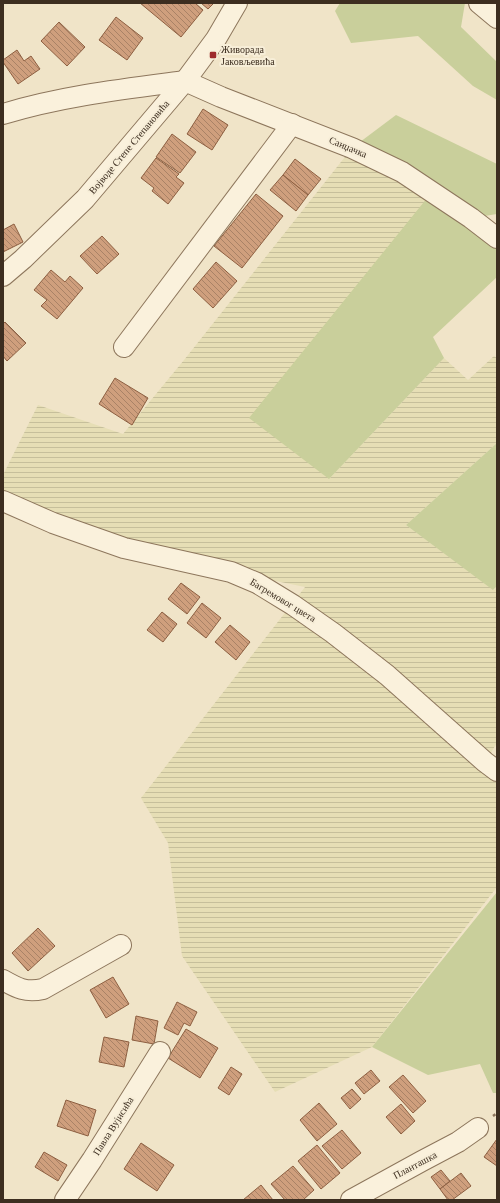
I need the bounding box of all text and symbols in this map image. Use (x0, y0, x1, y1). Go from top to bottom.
place label: Живорада Јаковљевића (221, 44, 275, 67)
marker: Живорада Јаковљевића (208, 50, 218, 60)
street label: Војводе Степе Степановића (87, 98, 172, 196)
street label: Санџачка (327, 134, 369, 160)
street label: Багремовог цвета (248, 576, 318, 624)
street label: Павла Вујисића (91, 1094, 136, 1157)
street label: Планташка (391, 1149, 439, 1181)

